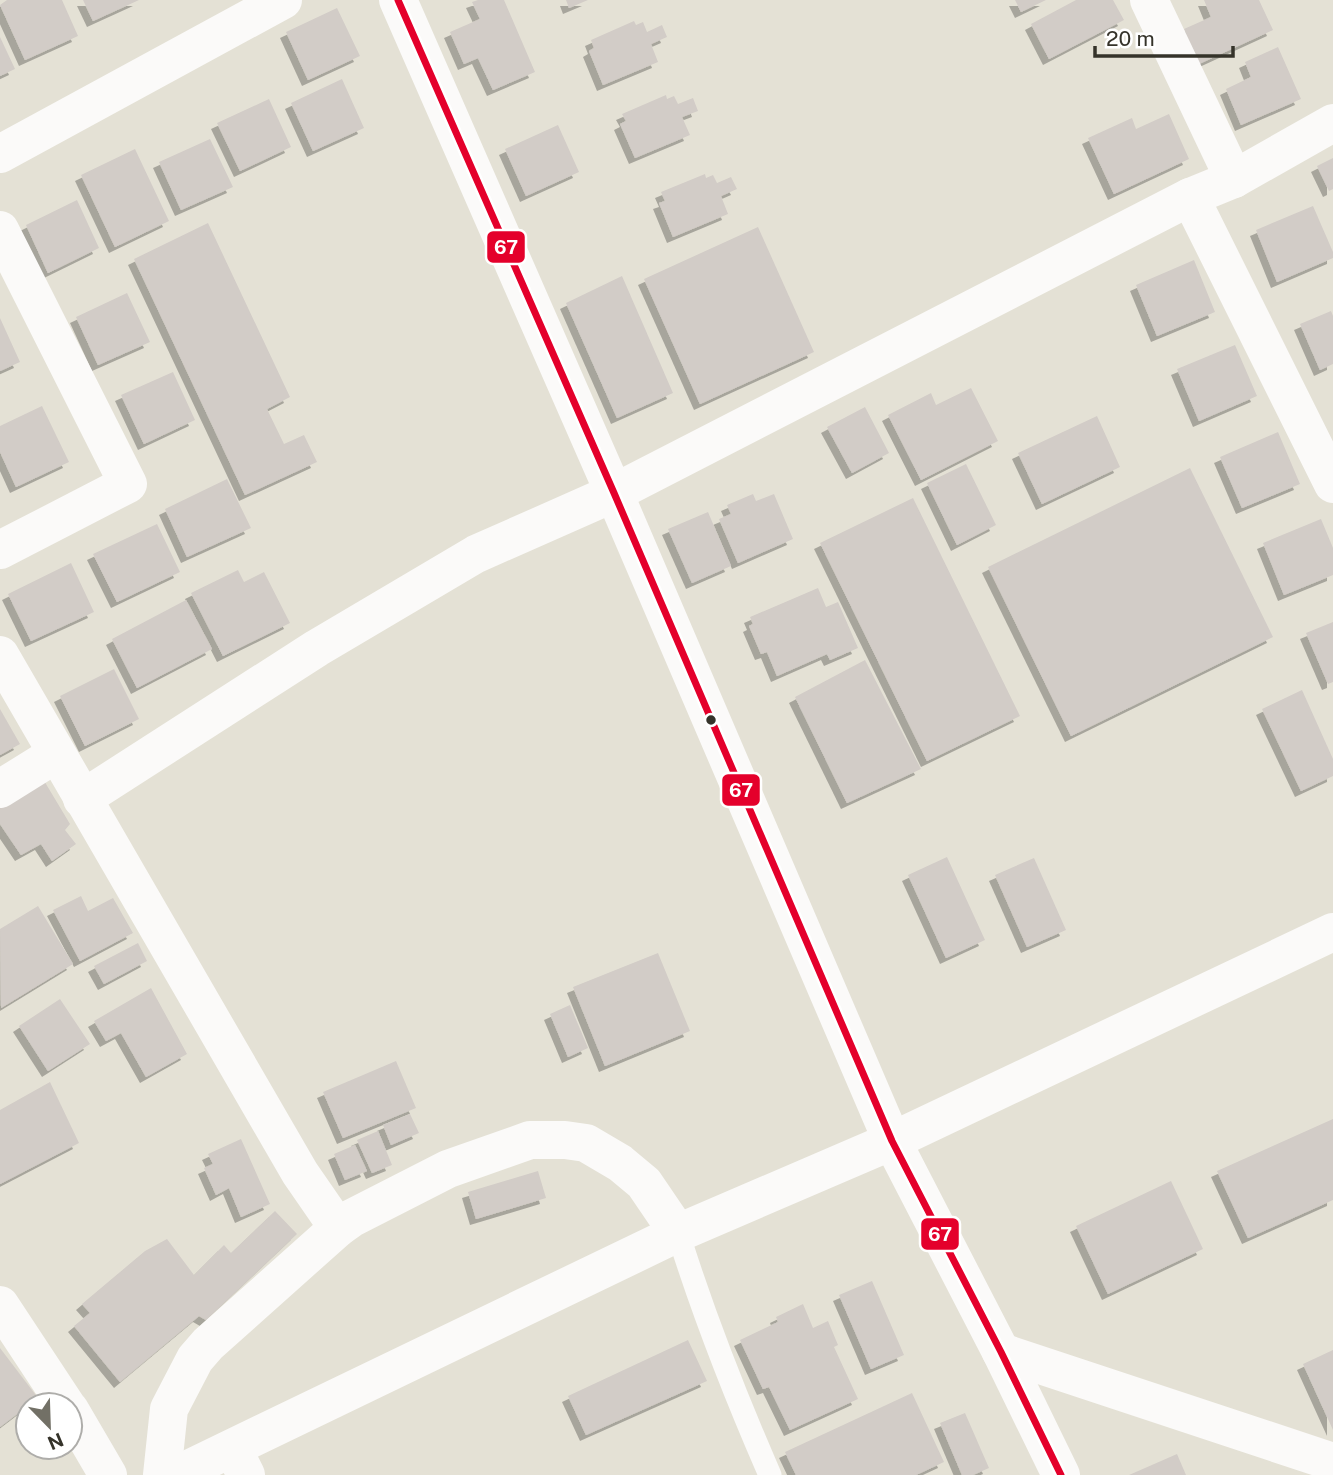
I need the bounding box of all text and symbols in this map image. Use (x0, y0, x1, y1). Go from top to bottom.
scale bar (1095, 14, 1233, 58)
text: 20 m (1106, 26, 1155, 51)
line badge: 67 (486, 230, 526, 264)
text: 67 (494, 236, 518, 258)
unlabelled marker (704, 713, 718, 727)
line badge: 67 (721, 773, 761, 807)
text: 67 (729, 779, 753, 801)
line badge: 67 (920, 1217, 960, 1251)
text: 67 (928, 1223, 952, 1245)
north arrow (14, 1391, 84, 1461)
text: N (45, 1429, 67, 1455)

